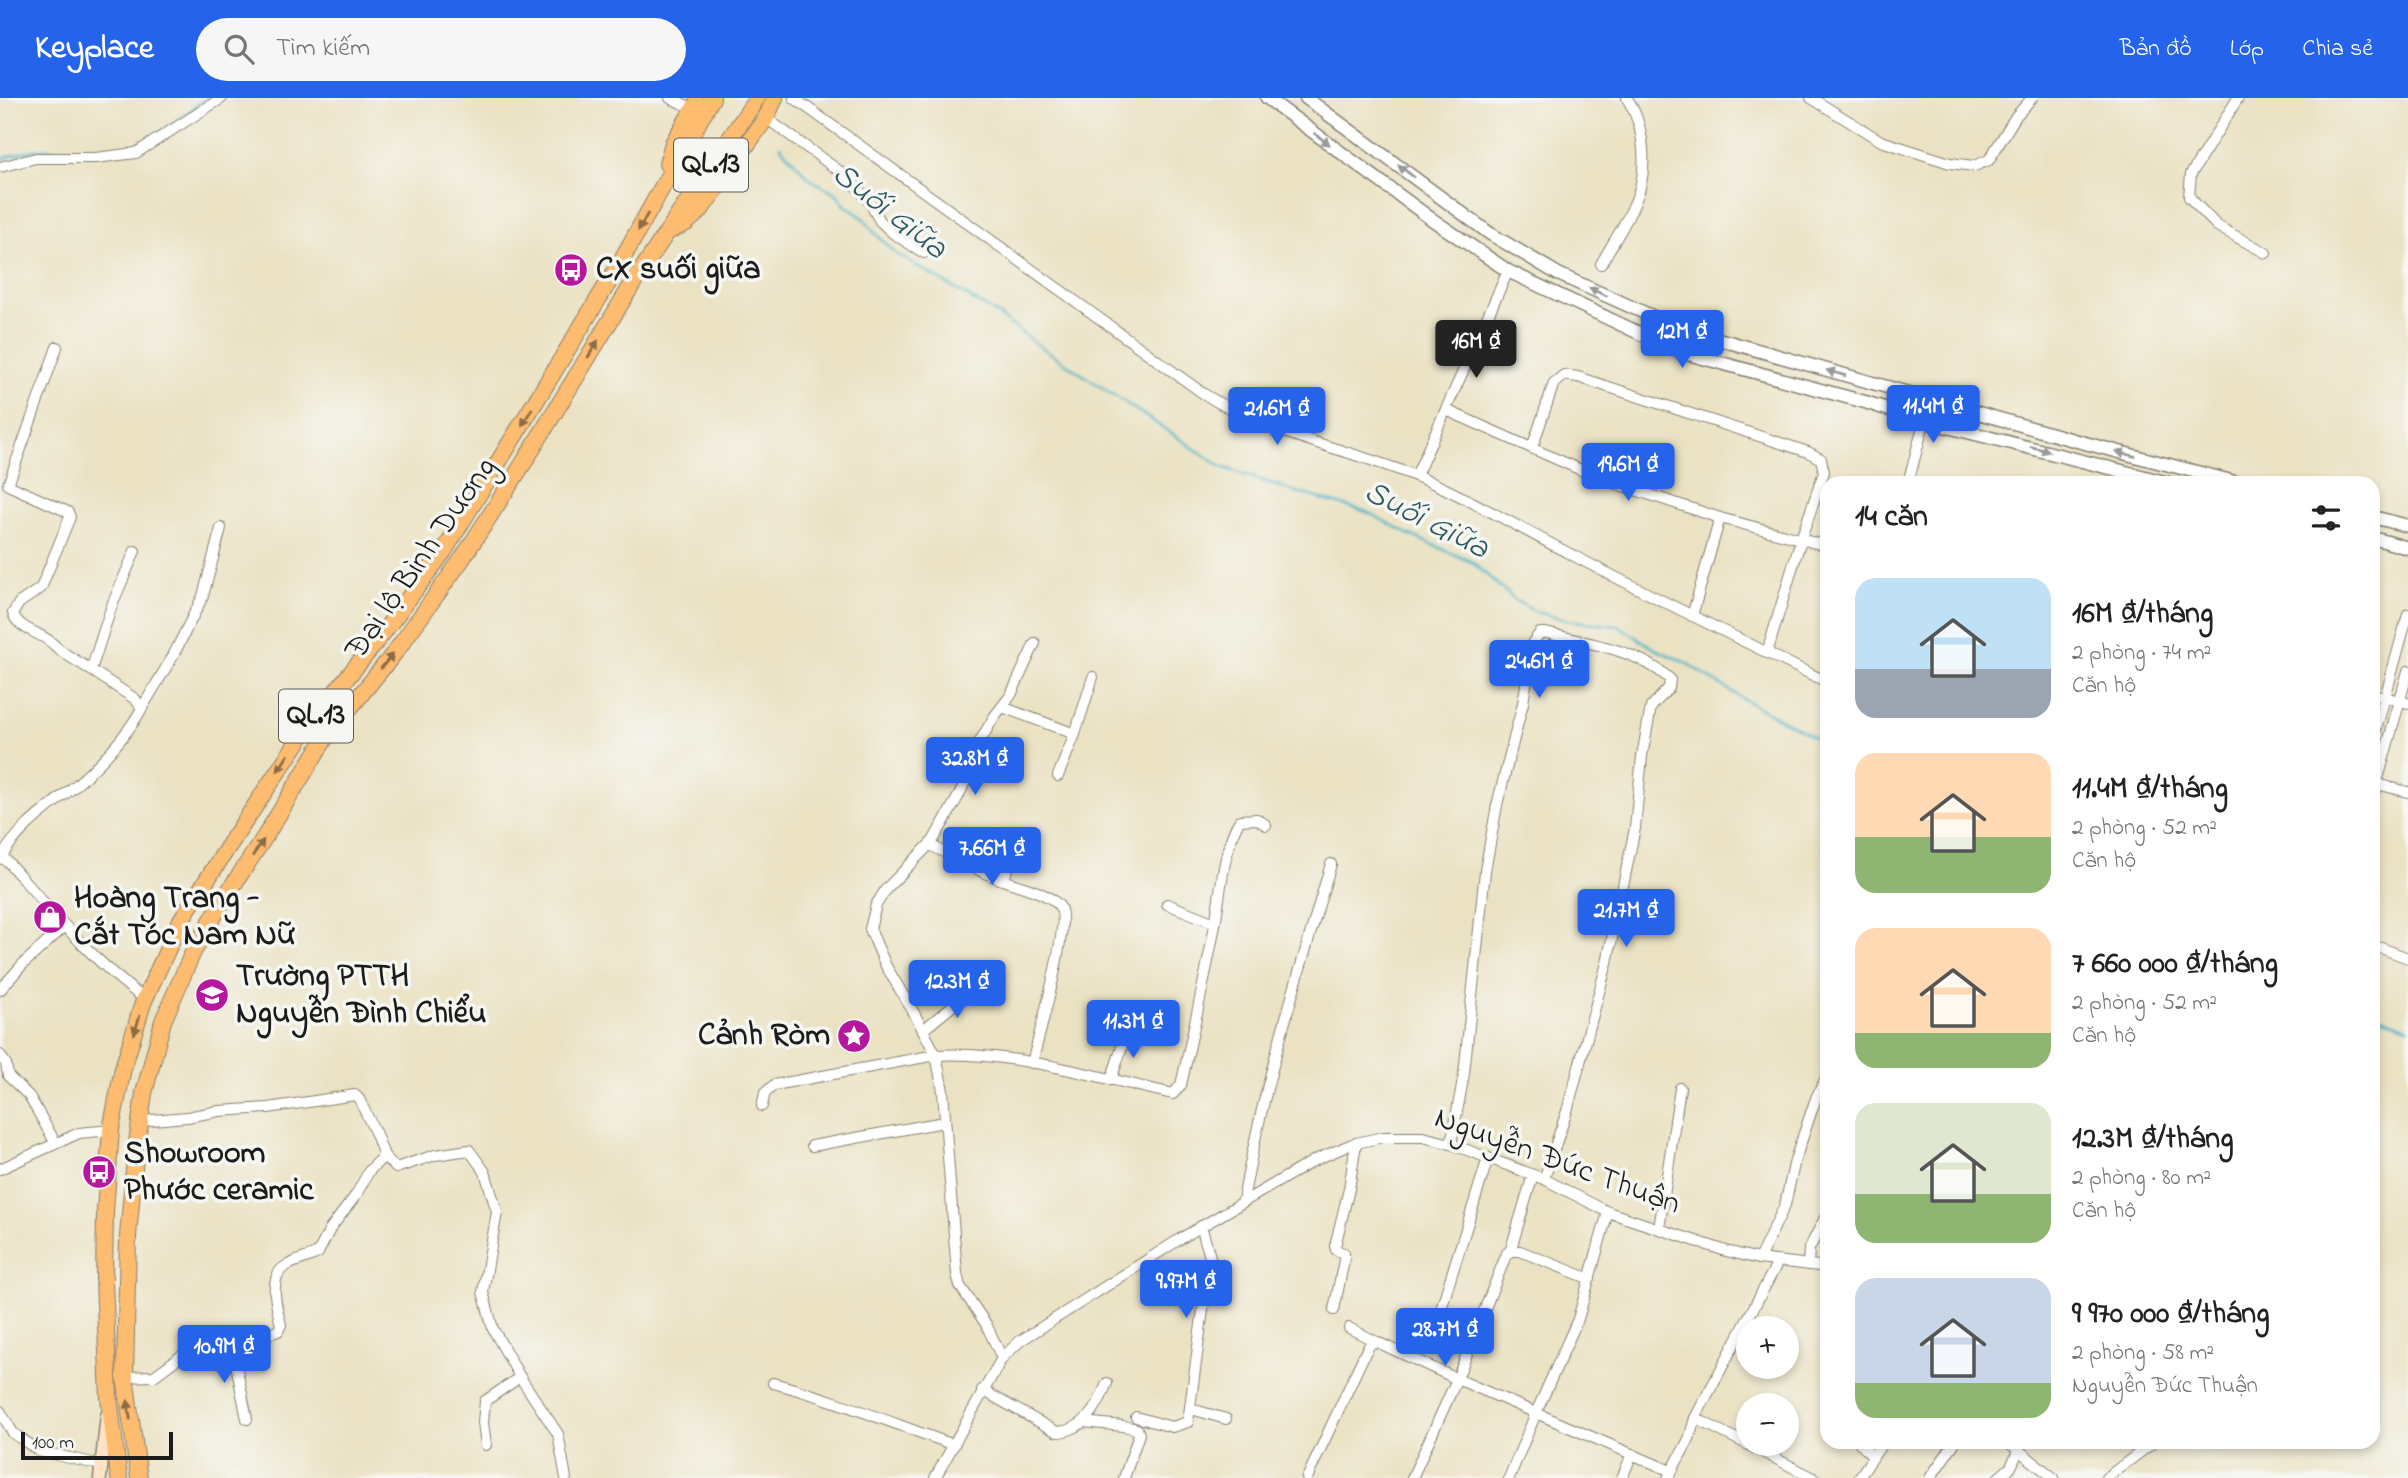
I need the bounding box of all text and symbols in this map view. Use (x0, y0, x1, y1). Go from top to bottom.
search box (196, 18, 686, 81)
text: Keyplace (35, 25, 154, 73)
icon: search (220, 30, 258, 68)
text: Tìm kiếm (276, 30, 370, 68)
text: Bản đồ (2120, 32, 2192, 67)
text: Lớp (2230, 32, 2264, 67)
text: Chia sẻ (2302, 32, 2373, 67)
one-way arrow (1313, 131, 1331, 145)
road number: QL.13 (674, 138, 748, 192)
water label: Suối Giữa (821, 152, 958, 273)
one-way arrow (1397, 165, 1415, 179)
one-way arrow (637, 212, 649, 232)
place label: CX suối giữa (596, 247, 761, 295)
bus stop icon: CX suối giữa (552, 251, 590, 289)
one-way arrow (1588, 286, 1608, 298)
pin: 12M ₫ (1633, 310, 1731, 370)
text: 12M ₫ (1657, 316, 1707, 349)
pin: 16M ₫ (1427, 320, 1525, 380)
text: 16M ₫ (1451, 326, 1501, 359)
one-way arrow (587, 339, 600, 358)
one-way arrow (1825, 368, 1846, 378)
pin: 11.4M ₫ (1868, 386, 1998, 445)
pin: 21.6M ₫ (1212, 388, 1342, 447)
text: 11.4M ₫ (1903, 391, 1963, 424)
text: 21.6M ₫ (1244, 393, 1310, 426)
one-way arrow (520, 408, 533, 427)
pin: 19.6M ₫ (1563, 444, 1693, 503)
one-way arrow (2029, 444, 2051, 455)
street label: Đại lộ Bình Dương (334, 448, 510, 671)
one-way arrow (2115, 448, 2137, 459)
text: 19.6M ₫ (1598, 449, 1658, 482)
water label: Suối Giữa (1355, 469, 1498, 573)
text: 14 căn (1855, 496, 1928, 540)
icon: filters (2307, 499, 2345, 537)
text: 16M ₫/tháng (2072, 593, 2213, 637)
icon: home (1911, 606, 1995, 690)
text: 2 phòng · 74 m² (2072, 637, 2211, 670)
pin: 24.6M ₫ (1474, 640, 1604, 700)
text: 24.6M ₫ (1505, 646, 1573, 679)
one-way arrow (380, 653, 395, 671)
text: Căn hộ (2072, 670, 2135, 703)
road number: QL.13 (279, 690, 353, 743)
pin: 32.8M ₫ (910, 738, 1040, 797)
text: 32.8M ₫ (942, 743, 1008, 776)
one-way arrow (277, 754, 290, 773)
text: 11.4M ₫/tháng (2072, 768, 2228, 812)
icon: home (1911, 781, 1995, 865)
text: 2 phòng · 52 m² (2072, 812, 2217, 845)
pin: 7.66M ₫ (927, 828, 1057, 887)
text: 7.66M ₫ (959, 833, 1025, 866)
one-way arrow (251, 838, 264, 857)
text: Căn hộ (2072, 845, 2135, 878)
place label: Hoàng Trang - Cắt Tóc Nam Nữ (74, 876, 296, 960)
pin: 21.7M ₫ (1561, 890, 1691, 949)
text: 21.7M ₫ (1594, 895, 1658, 928)
shop icon: Hoàng Trang - Cắt Tóc Nam Nữ (31, 898, 69, 936)
text: 7 660 000 ₫/tháng (2072, 943, 2278, 987)
place label: Trường PTTH Nguyễn Đình Chiểu (236, 954, 486, 1039)
icon: home (1911, 956, 1995, 1040)
pin: 12.3M ₫ (892, 960, 1022, 1020)
text: 12.3M ₫ (925, 966, 989, 999)
school or university icon: Trường PTTH Nguyễn Đình Chiểu (193, 976, 231, 1014)
text: 2 phòng · 52 m² (2072, 987, 2217, 1020)
pin: 11.3M ₫ (1068, 1000, 1198, 1060)
text: 11.3M ₫ (1103, 1006, 1163, 1039)
place label: Cảnh Ròm (698, 1013, 830, 1060)
one-way arrow (131, 1014, 141, 1035)
place icon: Cảnh Ròm (835, 1017, 873, 1055)
text: Căn hộ (2072, 1020, 2135, 1053)
street label: Nguyễn Đức Thuận (1427, 1096, 1687, 1228)
text: 12.3M ₫/tháng (2072, 1118, 2234, 1162)
place label: Showroom Phước ceramic (124, 1131, 314, 1215)
icon: home (1911, 1131, 1995, 1215)
bus stop icon: Showroom Phước ceramic (80, 1153, 118, 1191)
text: 2 phòng · 80 m² (2072, 1162, 2211, 1195)
text: Căn hộ (2072, 1195, 2135, 1228)
pin: 9.97M ₫ (1121, 1260, 1251, 1320)
text: 9.97M ₫ (1156, 1266, 1216, 1299)
text: 9 970 000 ₫/tháng (2072, 1293, 2270, 1337)
icon: home (1911, 1306, 1995, 1390)
pin: 28.7M ₫ (1380, 1308, 1510, 1368)
text: 28.7M ₫ (1412, 1314, 1478, 1347)
map controls (1736, 1316, 1799, 1456)
button: + (1736, 1316, 1799, 1379)
pin: 10.9M ₫ (159, 1326, 289, 1385)
text: 10.9M ₫ (194, 1331, 254, 1364)
text: 2 phòng · 58 m² (2072, 1337, 2214, 1370)
text: Nguyễn Đức Thuận (2072, 1370, 2258, 1403)
button: − (1736, 1393, 1799, 1456)
one-way arrow (124, 1399, 135, 1421)
scale bar (21, 1429, 173, 1461)
text: 100 m (32, 1430, 74, 1457)

